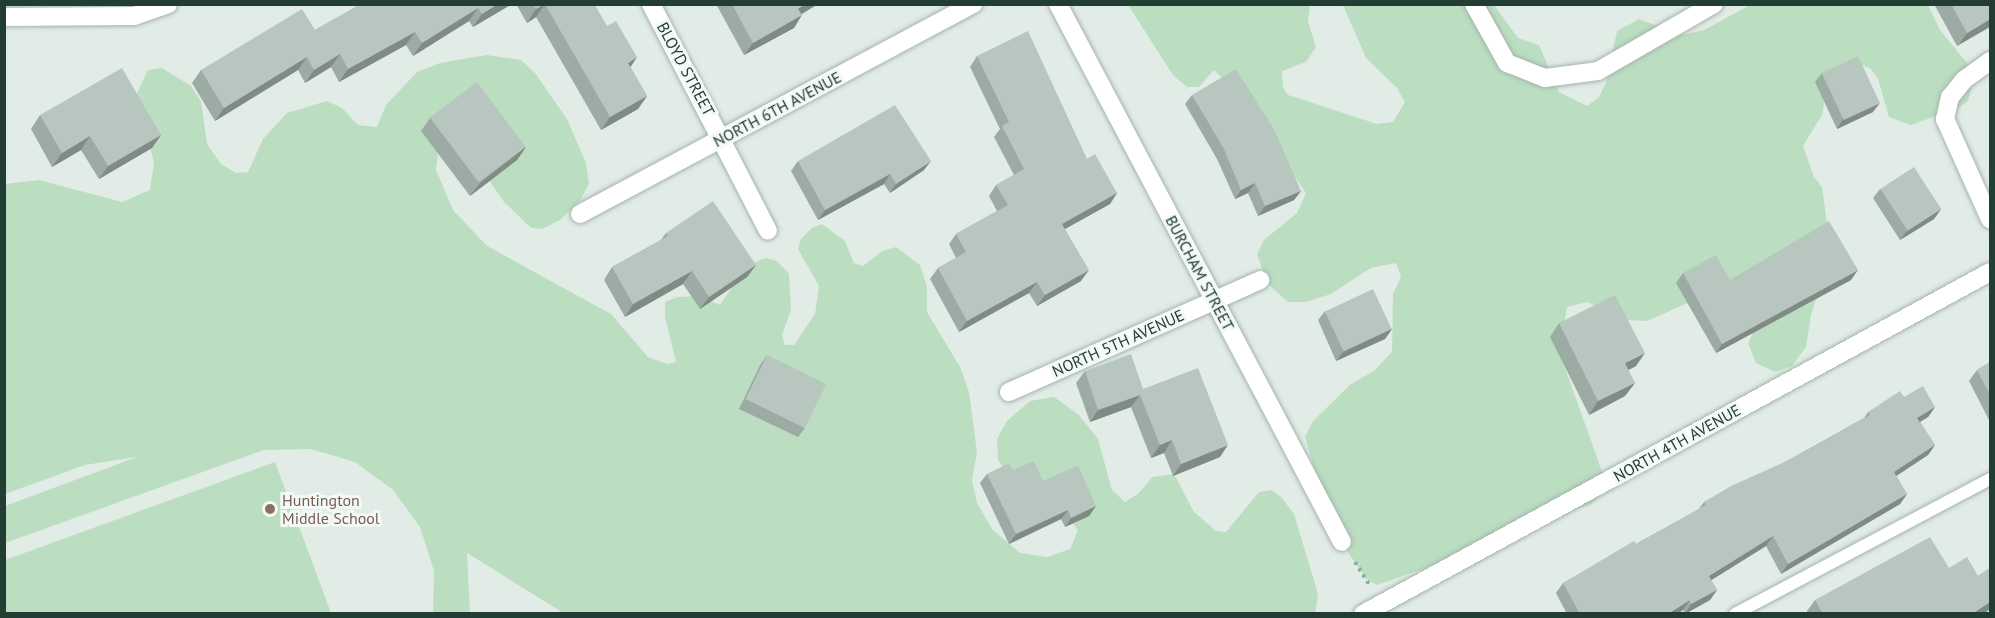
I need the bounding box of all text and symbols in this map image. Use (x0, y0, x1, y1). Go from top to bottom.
street label: BLOYD STREET (653, 19, 719, 119)
street label: NORTH 6TH AVENUE (709, 67, 845, 151)
street label: BURCHAM STREET (1162, 212, 1238, 334)
street label: NORTH 5TH AVENUE (1049, 305, 1187, 381)
street label: NORTH 4TH AVENUE (1610, 400, 1744, 486)
place label: Huntington Middle School (282, 490, 380, 528)
marker: Huntington Middle School (263, 502, 277, 516)

